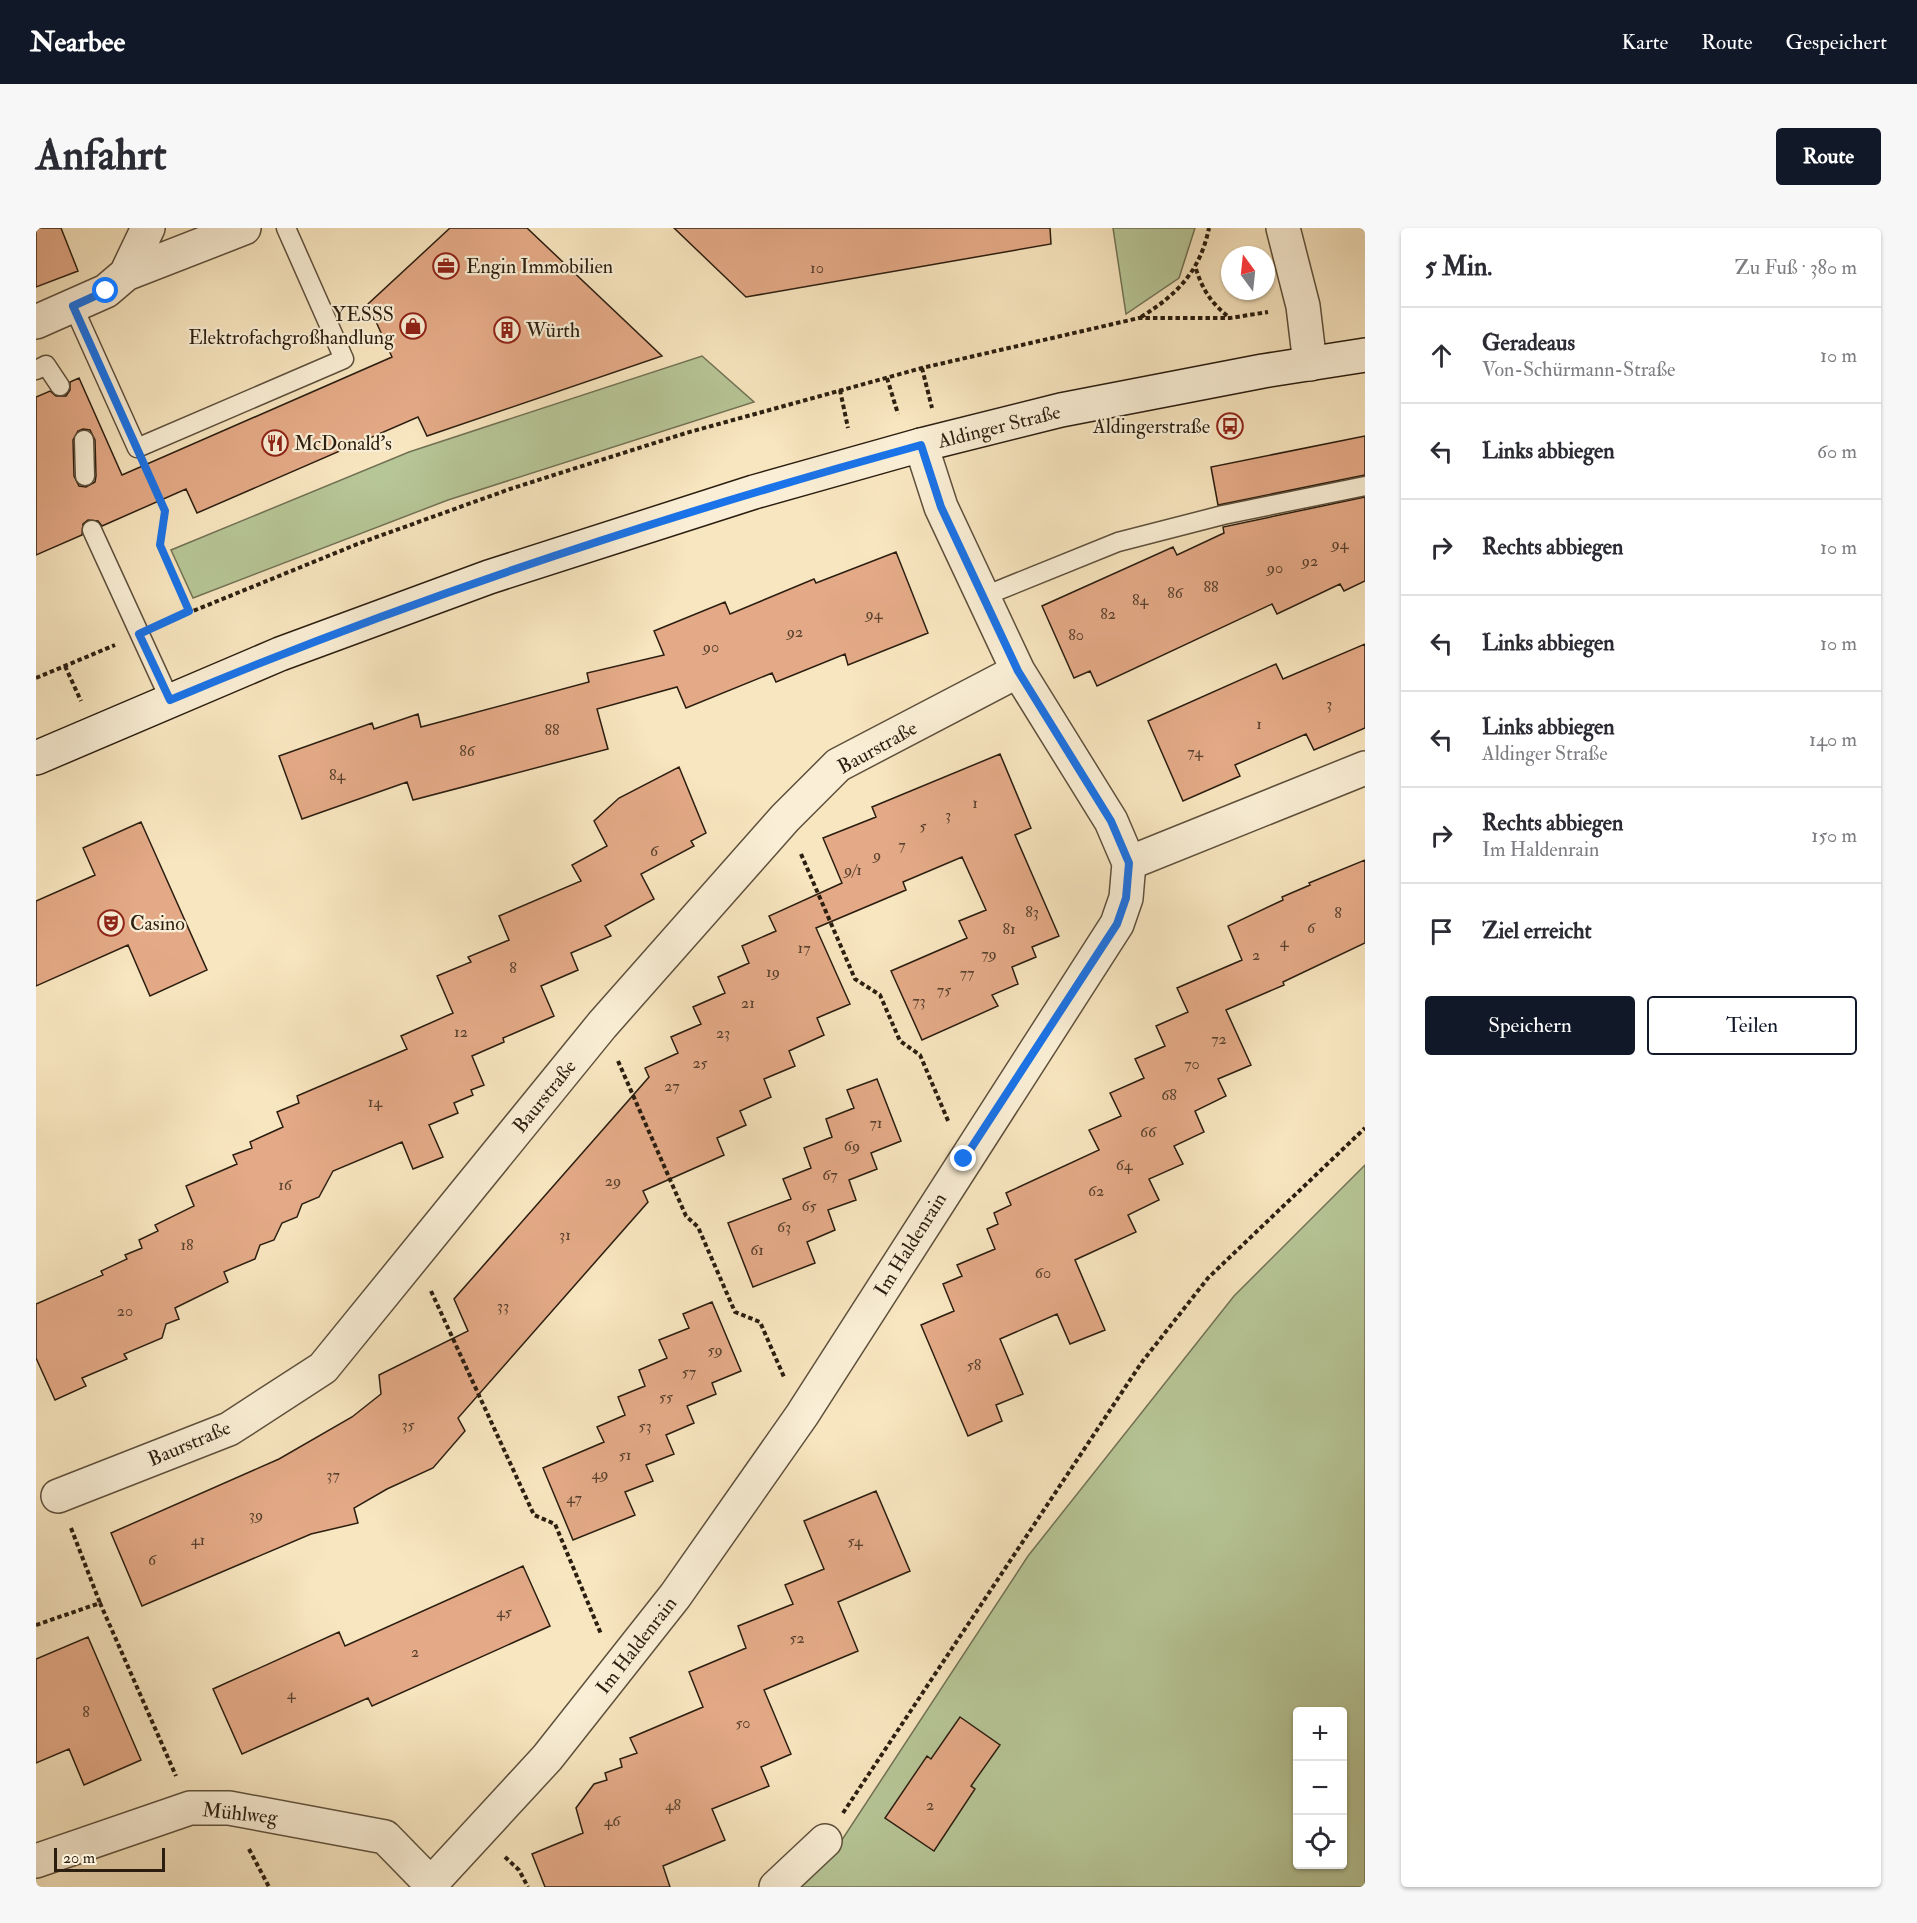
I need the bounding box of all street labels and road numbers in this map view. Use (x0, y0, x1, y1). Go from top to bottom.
street label: Aldinger Straße (934, 399, 1063, 454)
street label: Baurstraße (833, 715, 921, 780)
street label: Baurstraße (507, 1055, 582, 1138)
street label: Im Haldenrain (869, 1188, 952, 1301)
street label: Baurstraße (144, 1415, 234, 1472)
street label: Im Haldenrain (590, 1591, 682, 1699)
street label: Mühlweg (201, 1797, 280, 1830)

